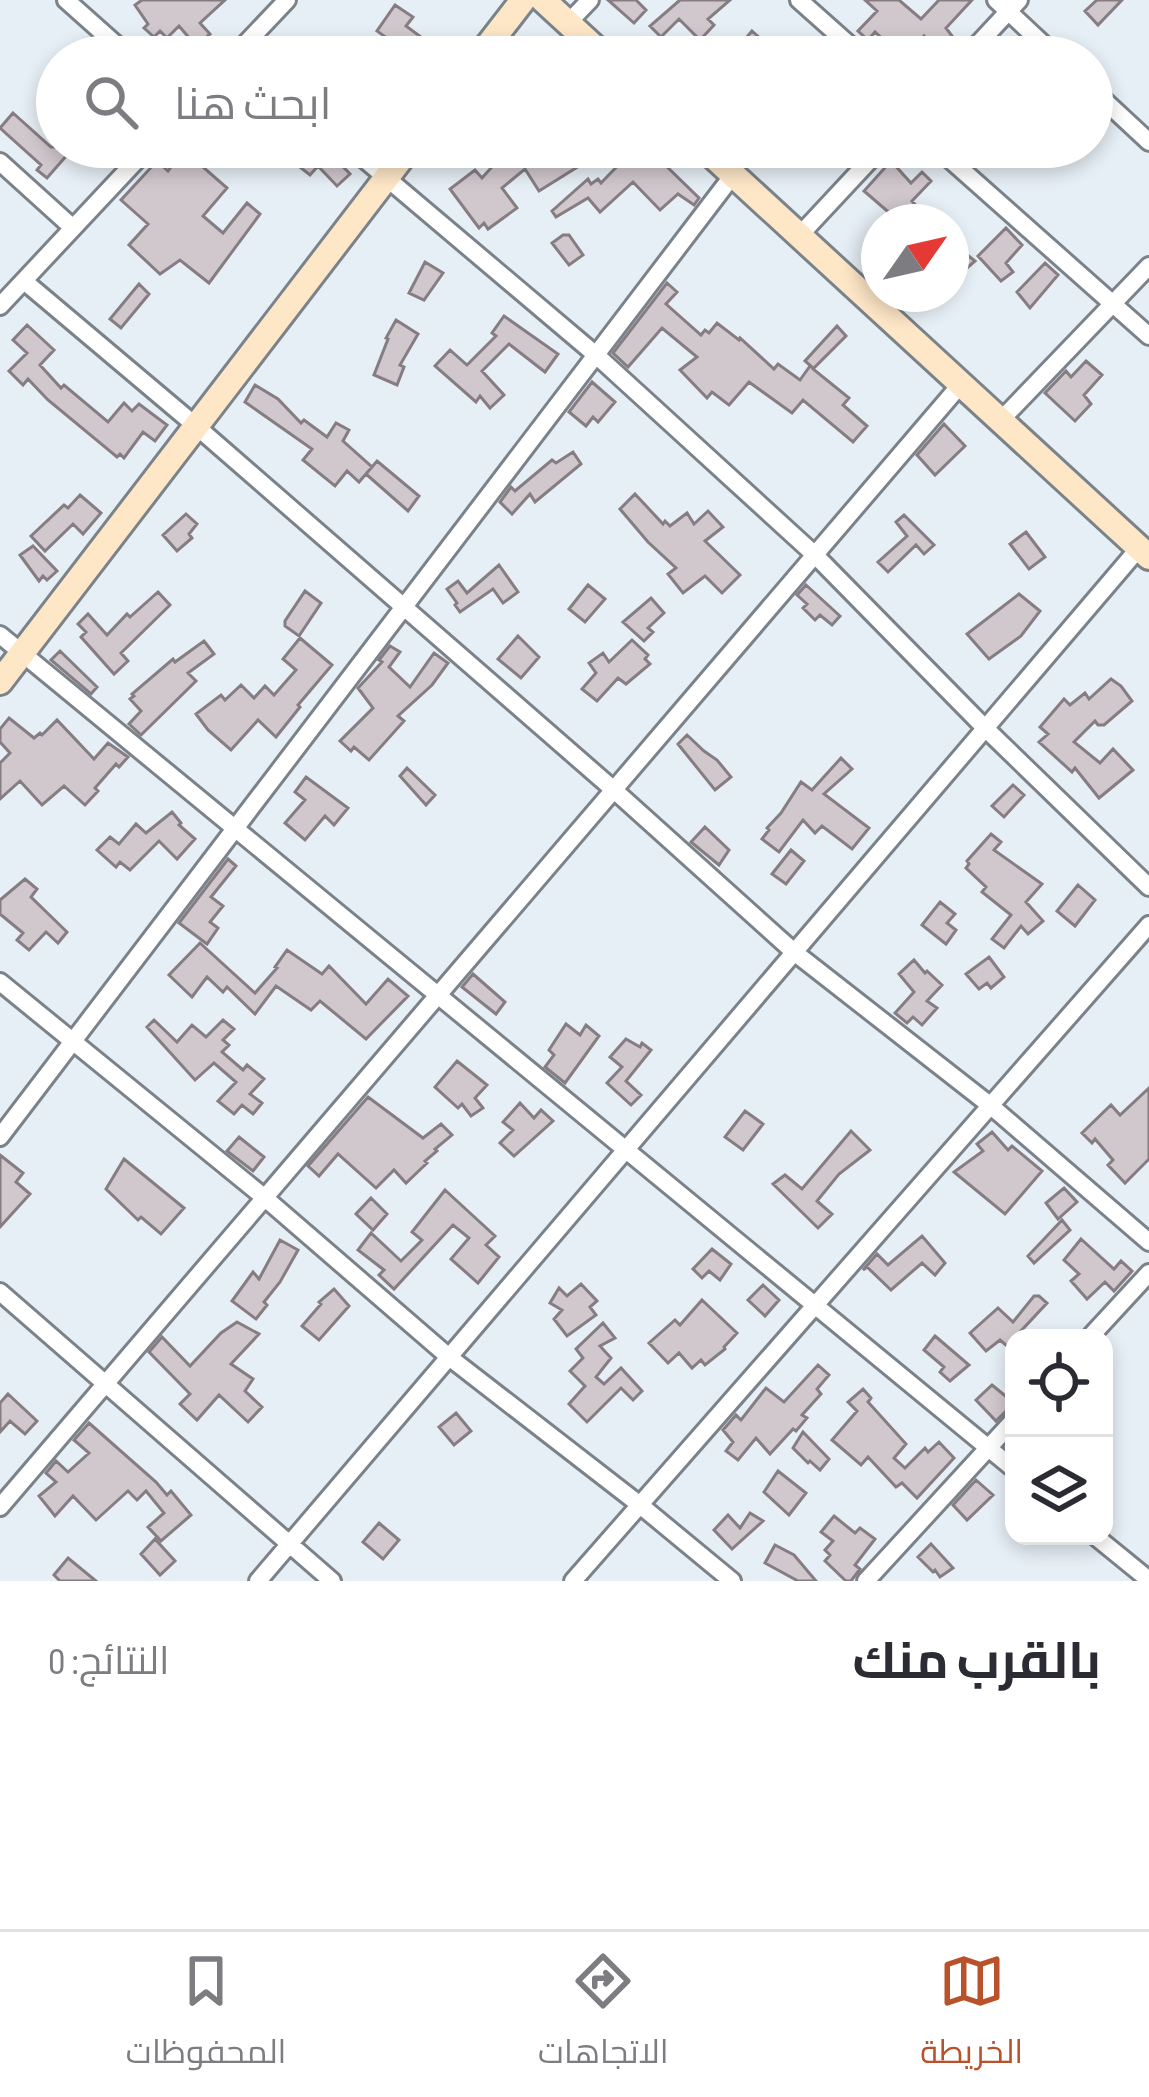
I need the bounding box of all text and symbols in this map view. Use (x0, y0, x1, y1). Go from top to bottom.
search box (36, 36, 1113, 168)
icon: search (78, 69, 144, 135)
text: ابحث هنا (174, 78, 332, 133)
north arrow (861, 204, 969, 312)
map controls (1005, 1329, 1113, 1545)
button: locate (1005, 1329, 1113, 1437)
button: layers (1005, 1437, 1113, 1545)
text: بالقرب منك (852, 1632, 1101, 1693)
text: النتائج: 0 (48, 1639, 170, 1686)
tab: المحفوظات (126, 1948, 286, 2082)
tab: الاتجاهات (538, 1948, 669, 2082)
tab: الخريطة (920, 1948, 1023, 2082)

